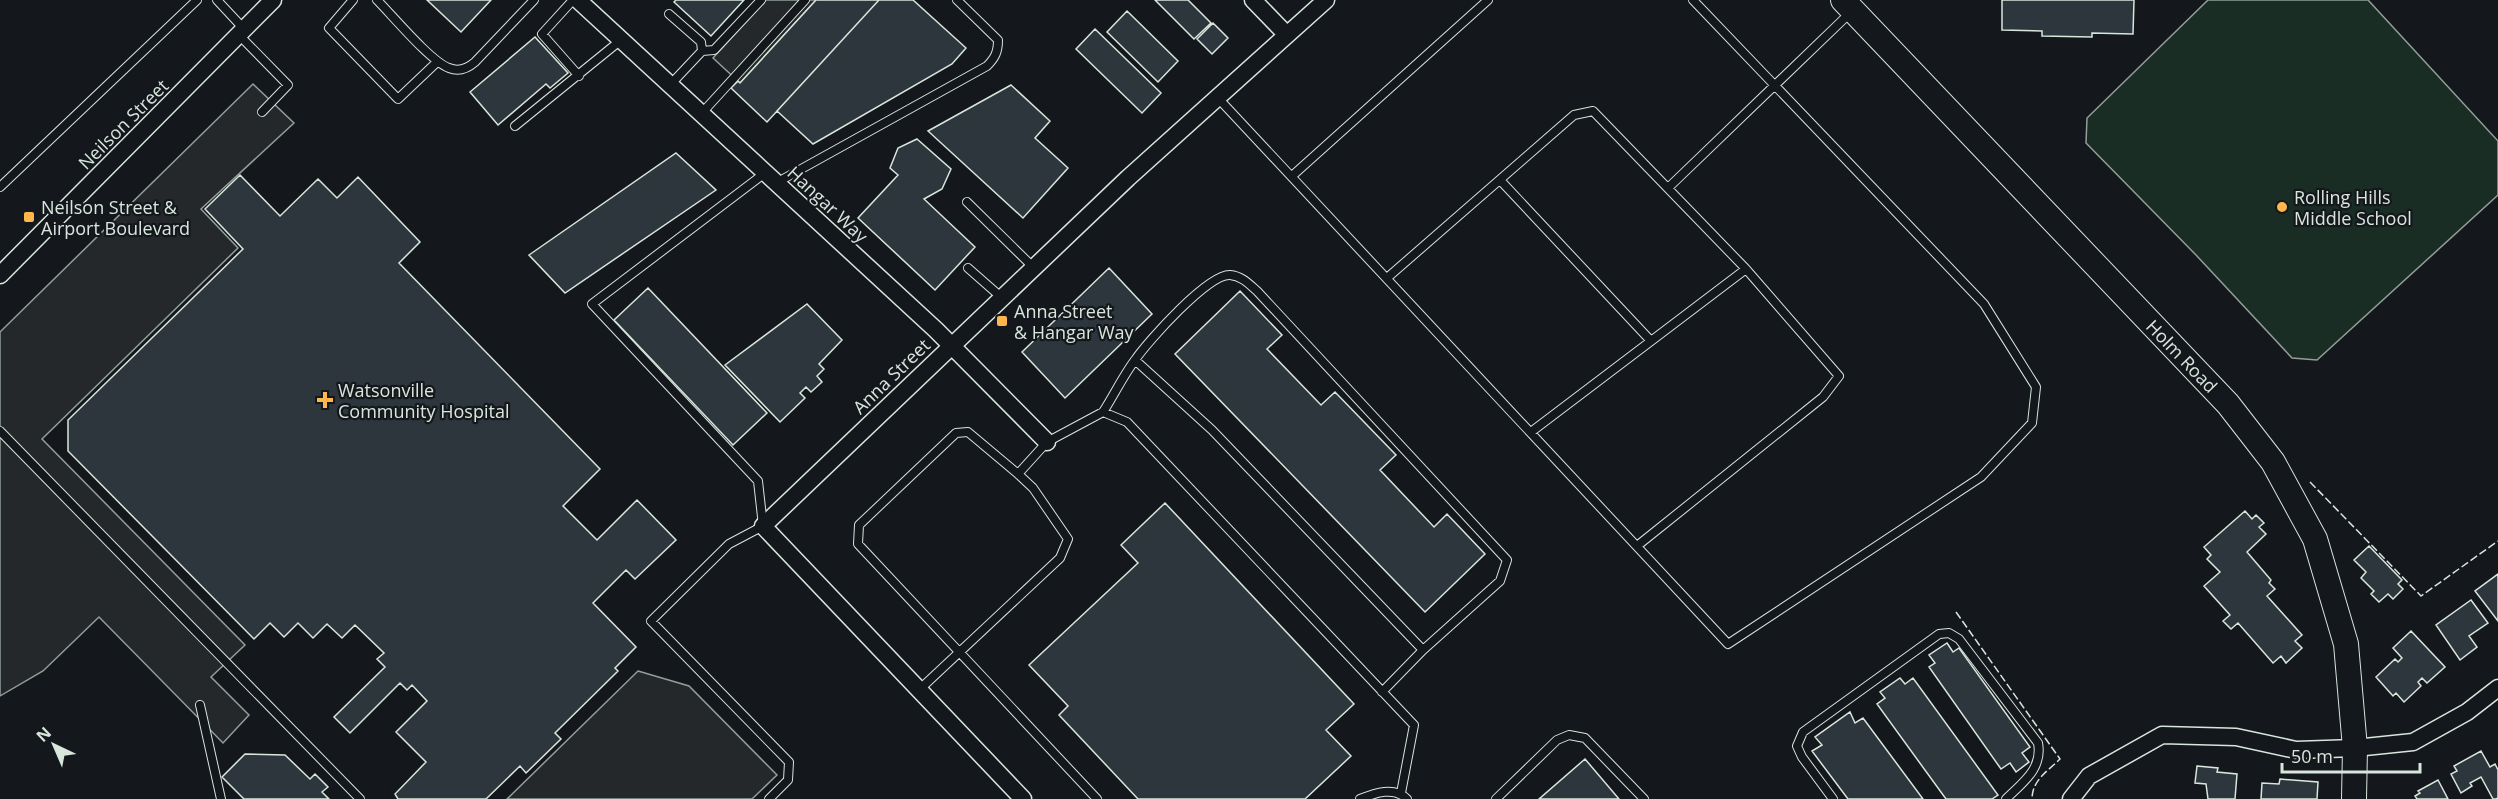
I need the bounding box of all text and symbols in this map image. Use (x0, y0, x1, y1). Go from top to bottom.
street label: Neilson Street (73, 74, 173, 174)
street label: Hangar Way (783, 161, 874, 248)
place label: Rolling Hills Middle School (2294, 185, 2412, 230)
place label: Neilson Street & Airport Boulevard (41, 195, 190, 240)
marker: Rolling Hills Middle School (2275, 200, 2289, 214)
marker: Neilson Street & Airport Boulevard (22, 210, 36, 224)
place label: Anna Street & Hangar Way (1014, 299, 1135, 344)
marker: Anna Street & Hangar Way (995, 314, 1009, 328)
street label: Holm Road (2141, 314, 2223, 398)
street label: Anna Street (847, 333, 935, 419)
place label: Watsonville Community Hospital (338, 378, 509, 423)
marker: Watsonville Community Hospital (316, 391, 334, 409)
north arrow (24, 715, 84, 775)
text: N (31, 722, 56, 747)
scale bar (2282, 736, 2420, 774)
text: 50 m (2291, 744, 2333, 768)

